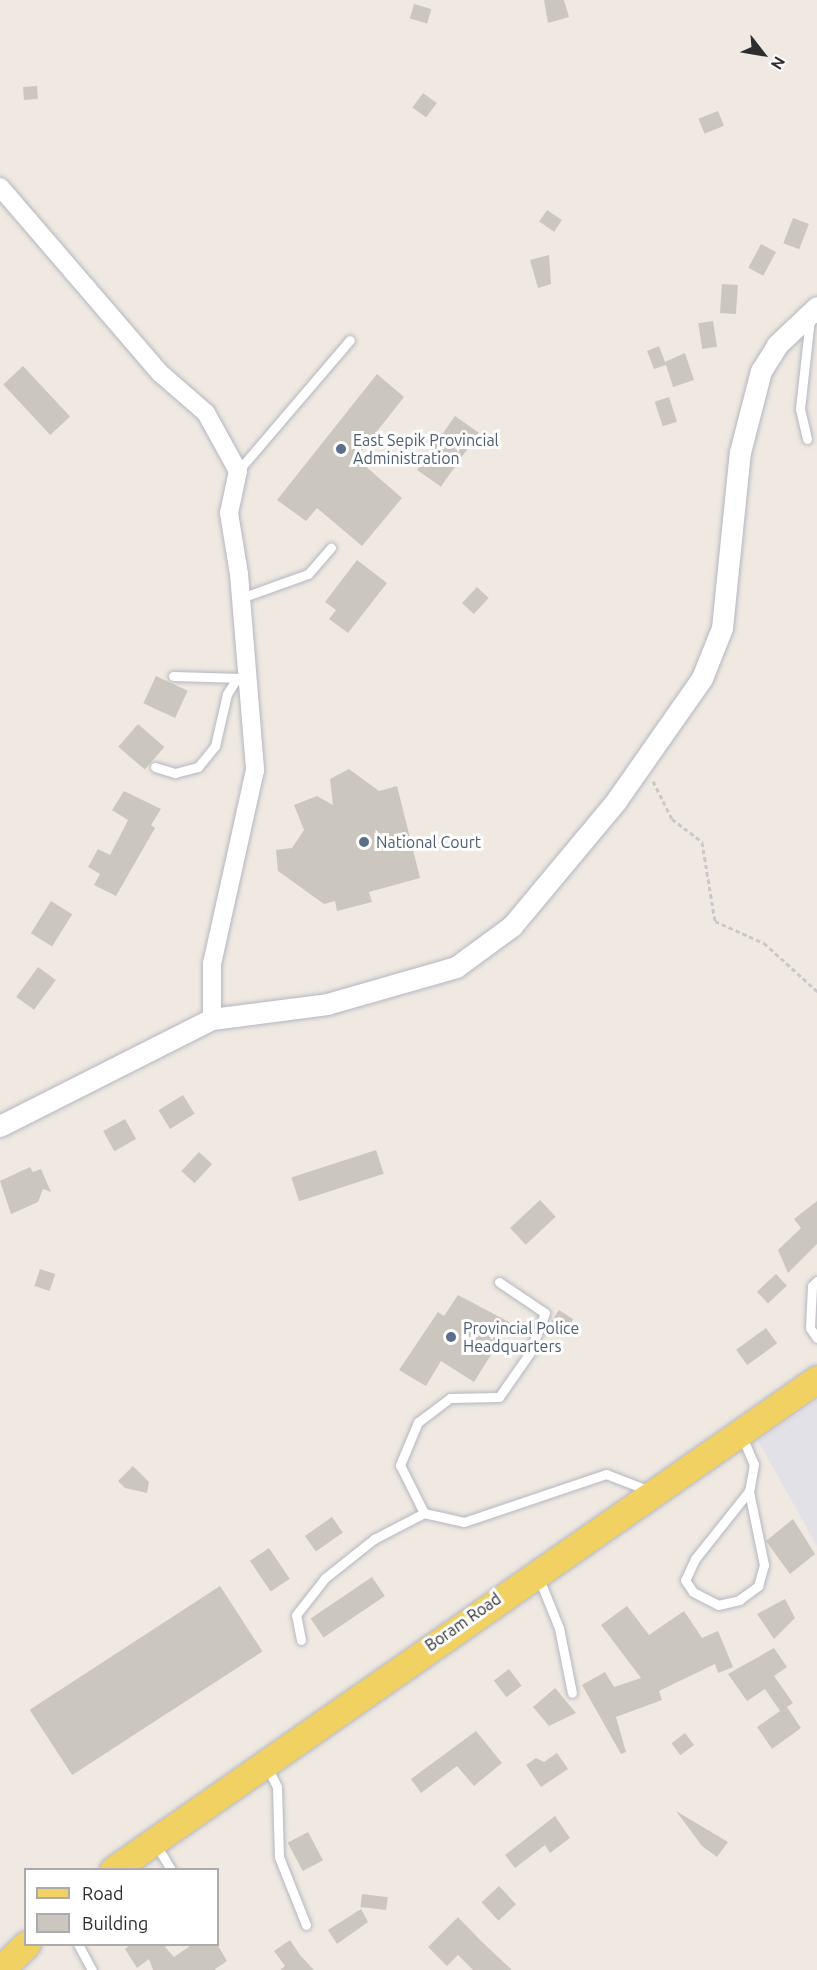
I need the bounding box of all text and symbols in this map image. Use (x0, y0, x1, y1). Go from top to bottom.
north arrow (733, 24, 793, 84)
text: N (768, 54, 789, 73)
place label: East Sepik Provincial Administration (353, 430, 499, 468)
marker: East Sepik Provincial Administration (334, 442, 348, 456)
place label: National Court (376, 832, 481, 852)
marker: National Court (357, 835, 371, 849)
place label: Provincial Police Headquarters (463, 1318, 579, 1356)
marker: Provincial Police Headquarters (444, 1330, 458, 1344)
street label: Boram Road (421, 1589, 505, 1655)
legend (24, 1868, 219, 1946)
text: Road (82, 1883, 124, 1903)
text: Building (82, 1913, 148, 1933)

